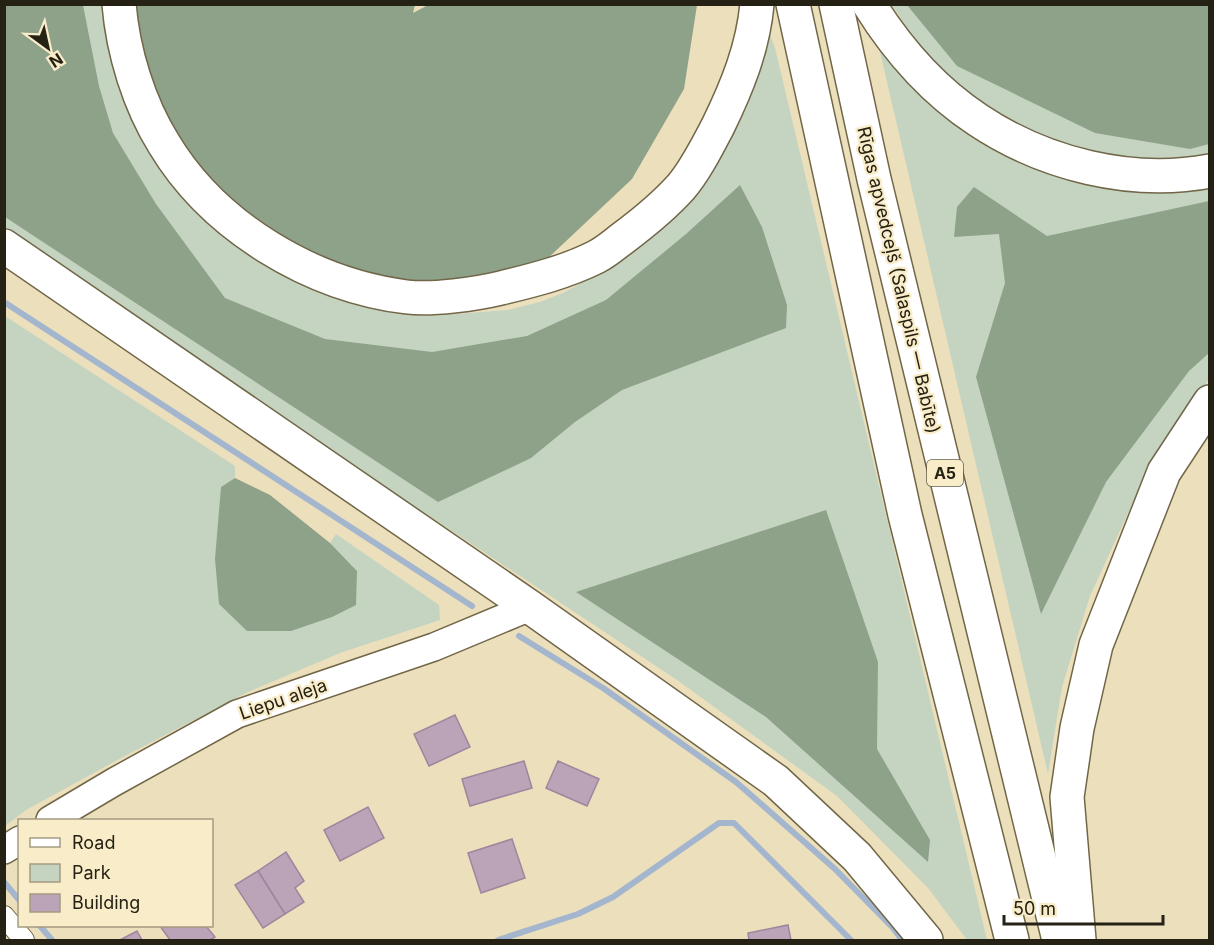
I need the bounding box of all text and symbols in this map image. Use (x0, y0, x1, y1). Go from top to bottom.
north arrow (18, 18, 78, 78)
text: N (46, 49, 67, 72)
street label: Rīgas apvedceļš (Salaspils — Babīte) (852, 124, 945, 436)
road number: A5 (927, 460, 963, 486)
street label: Liepu aleja (236, 674, 330, 724)
legend (18, 819, 213, 927)
text: Road (72, 832, 115, 853)
text: Park (72, 862, 111, 883)
scale bar (1004, 888, 1163, 926)
text: Building (72, 892, 140, 913)
text: 50 m (1013, 898, 1056, 919)

